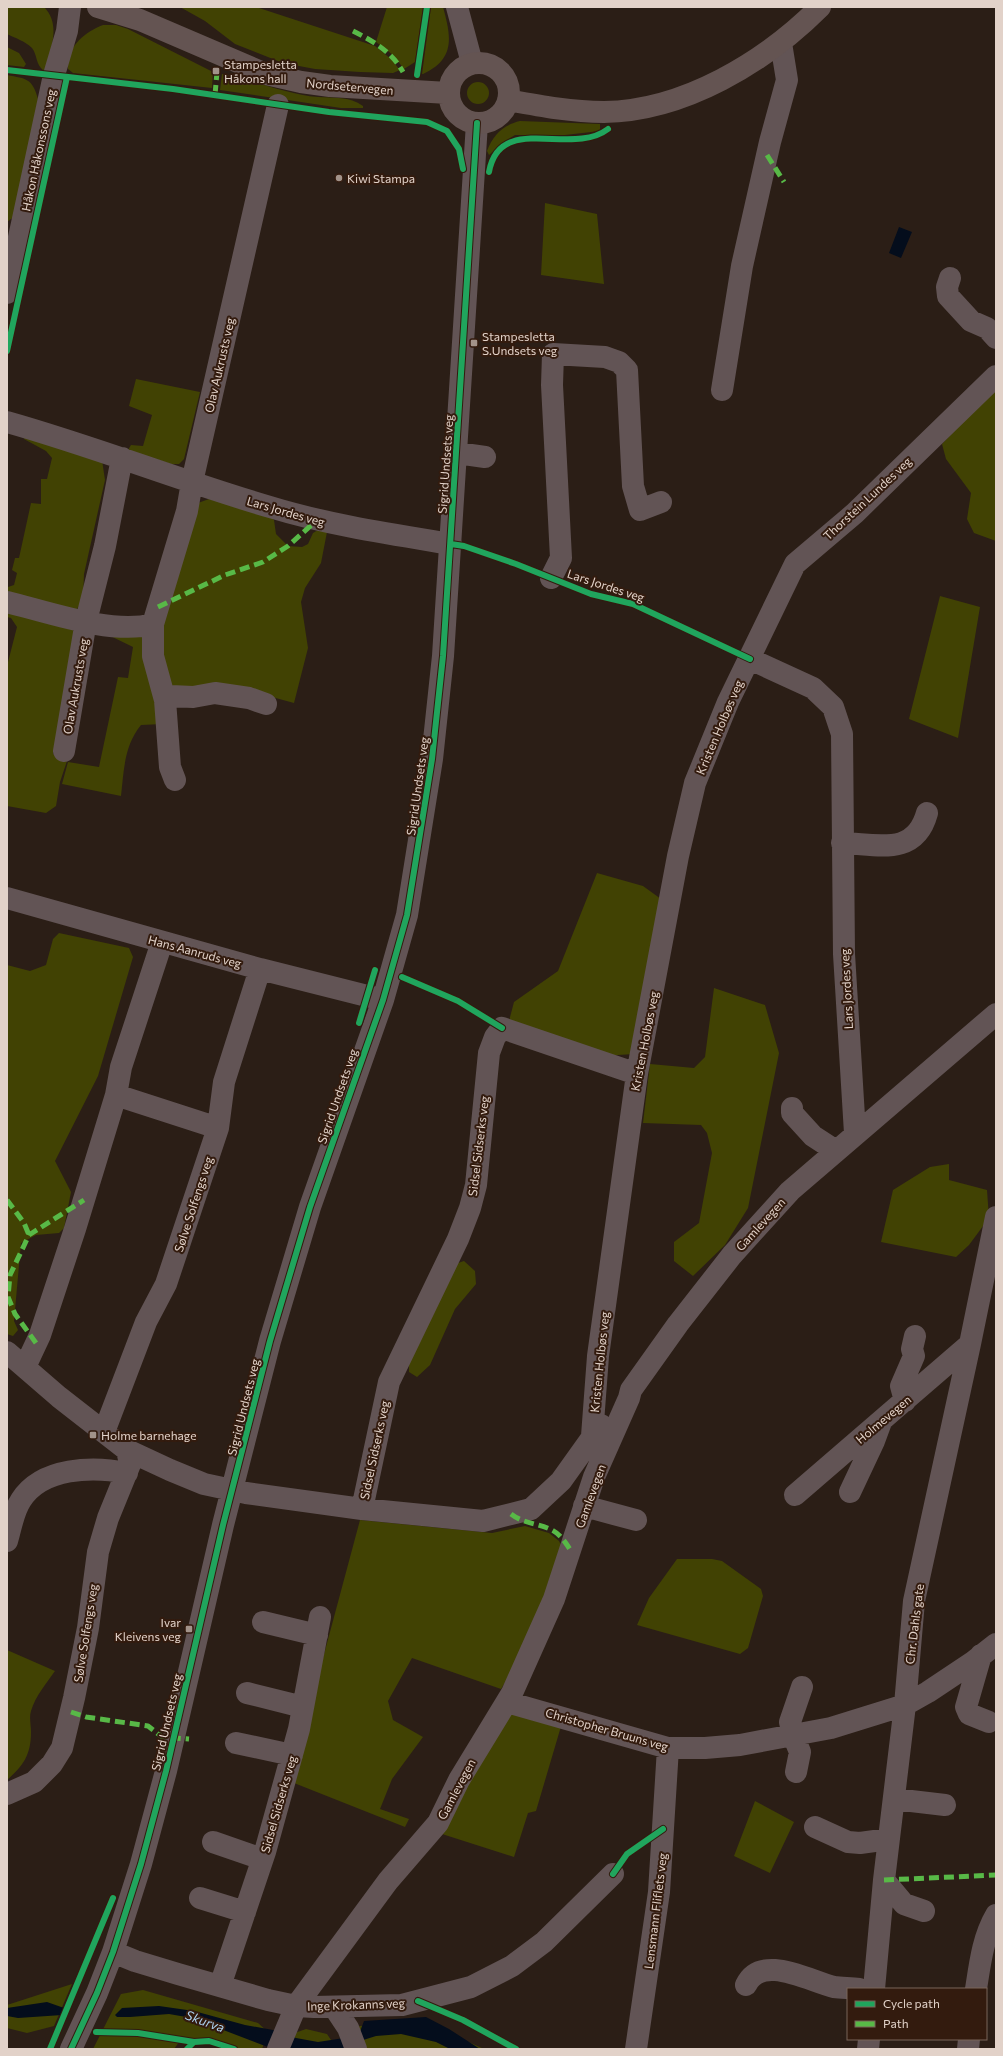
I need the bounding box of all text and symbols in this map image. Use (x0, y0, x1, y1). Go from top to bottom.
place label: Stampesletta Håkons hall (224, 57, 297, 85)
marker: Stampesletta Håkons hall (211, 66, 221, 76)
street label: Nordsetervegen (306, 75, 394, 97)
street label: Håkon Håkonssons veg (18, 87, 58, 212)
place label: Kiwi Stampa (347, 171, 415, 185)
marker: Kiwi Stampa (334, 173, 344, 183)
street label: Olav Aukrusts veg (201, 316, 237, 414)
place label: Stampesletta S.Undsets veg (482, 329, 558, 357)
marker: Stampesletta S.Undsets veg (469, 338, 479, 348)
street label: Sigrid Undsets veg (435, 413, 455, 514)
street label: Thorstein Lundes veg (820, 453, 914, 542)
street label: Lars Jordes veg (245, 493, 327, 530)
street label: Lars Jordes veg (565, 566, 647, 605)
street label: Olav Aukrusts veg (60, 636, 90, 735)
street label: Kristen Holbøs veg (693, 677, 745, 776)
street label: Sigrid Undsets veg (403, 735, 431, 836)
street label: Hans Aanruds veg (147, 932, 244, 970)
street label: Lars Jordes veg (837, 948, 856, 1030)
street label: Kristen Holbøs veg (627, 989, 661, 1092)
street label: Sigrid Undsets veg (314, 1046, 360, 1145)
street label: Sidsel Sidserks veg (465, 1095, 491, 1197)
street label: Sølve Solfengs veg (171, 1154, 215, 1254)
street label: Gamlevegen (733, 1195, 787, 1253)
street label: Kristen Holbøs veg (587, 1310, 611, 1413)
street label: Sigrid Undsets veg (224, 1357, 262, 1457)
street label: Holmevegen (853, 1392, 913, 1446)
street label: Sidsel Sidserks veg (357, 1399, 391, 1501)
place label: Holme barnehage (101, 1428, 197, 1442)
marker: Holme barnehage (88, 1430, 98, 1440)
street label: Gamlevegen (572, 1462, 608, 1530)
street label: Sølve Solfengs veg (70, 1582, 100, 1683)
street label: Chr. Dahls gate (902, 1583, 926, 1665)
place label: Ivar Kleivens veg (115, 1615, 181, 1643)
marker: Ivar Kleivens veg (184, 1624, 194, 1634)
street label: Sigrid Undsets veg (148, 1671, 184, 1772)
street label: Christopher Bruuns veg (544, 1705, 671, 1753)
street label: Sidsel Sidserks veg (257, 1753, 299, 1854)
street label: Gamlevegen (434, 1756, 478, 1822)
street label: Lensmann Fliflets veg (641, 1852, 669, 1970)
legend (847, 1988, 987, 2040)
street label: Inge Krokanns veg (307, 1995, 406, 2013)
text: Cycle path (883, 1996, 940, 2010)
water label: Skurva (183, 2007, 227, 2036)
text: Path (883, 2016, 909, 2030)

